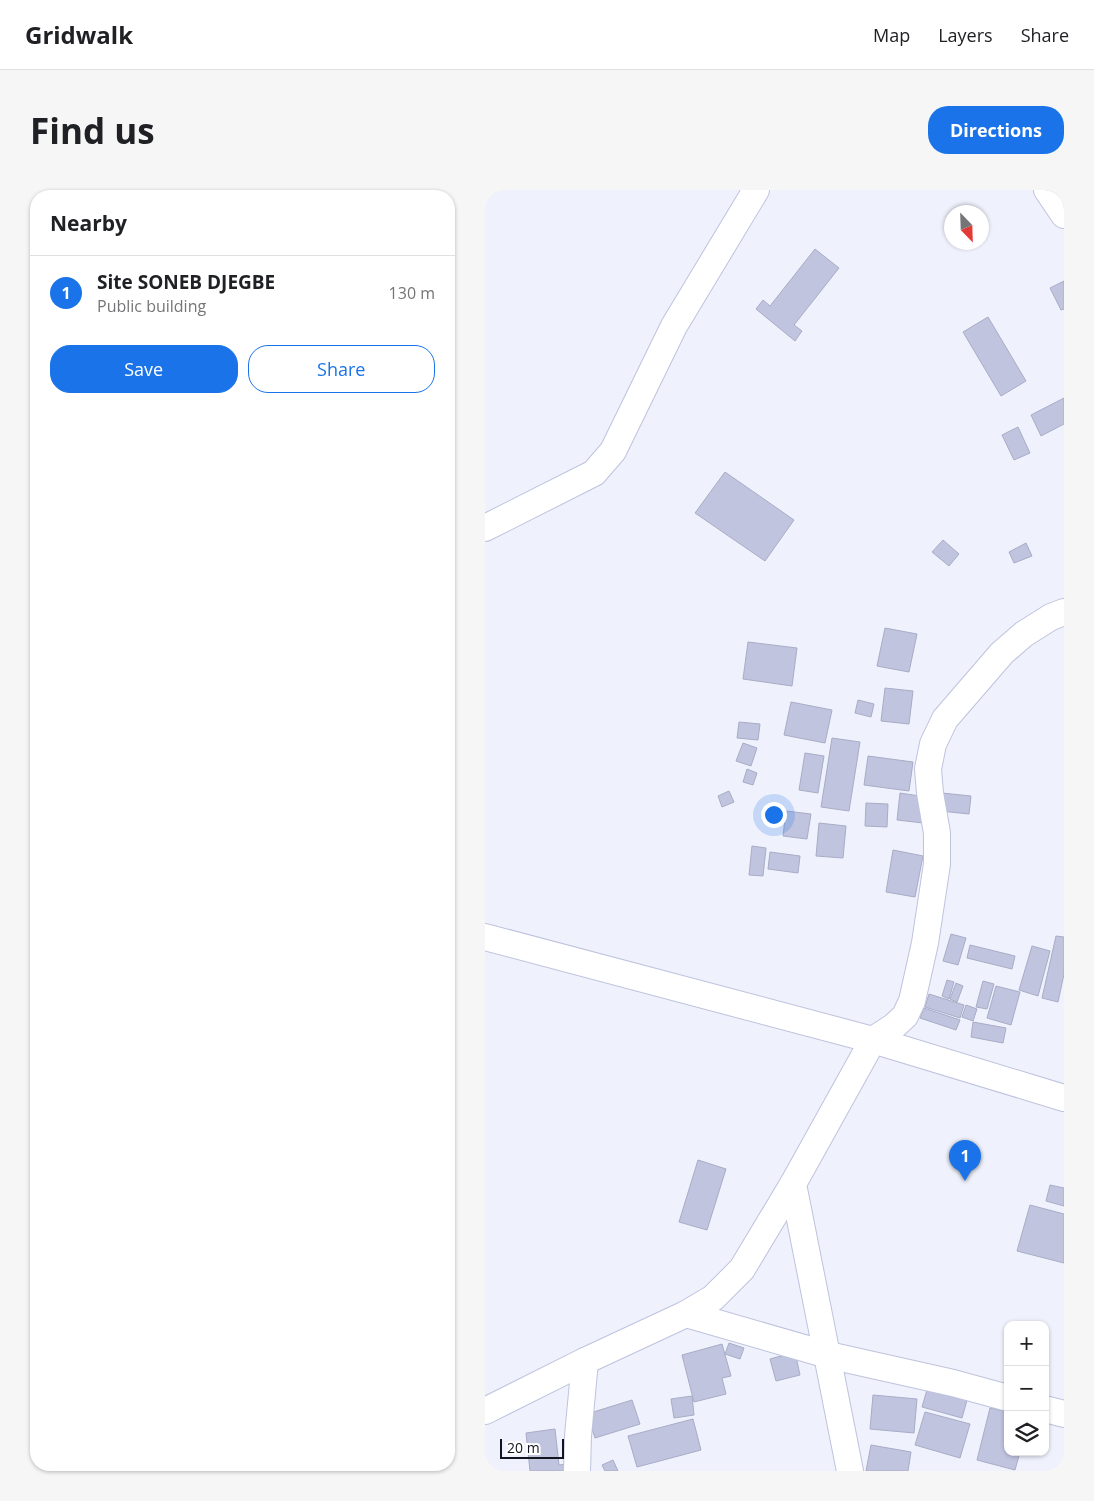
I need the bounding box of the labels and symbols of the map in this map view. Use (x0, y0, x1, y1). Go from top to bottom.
north arrow (944, 205, 989, 250)
your location (761, 802, 787, 828)
pin: 1 (949, 1140, 981, 1181)
scale bar (500, 1436, 564, 1459)

